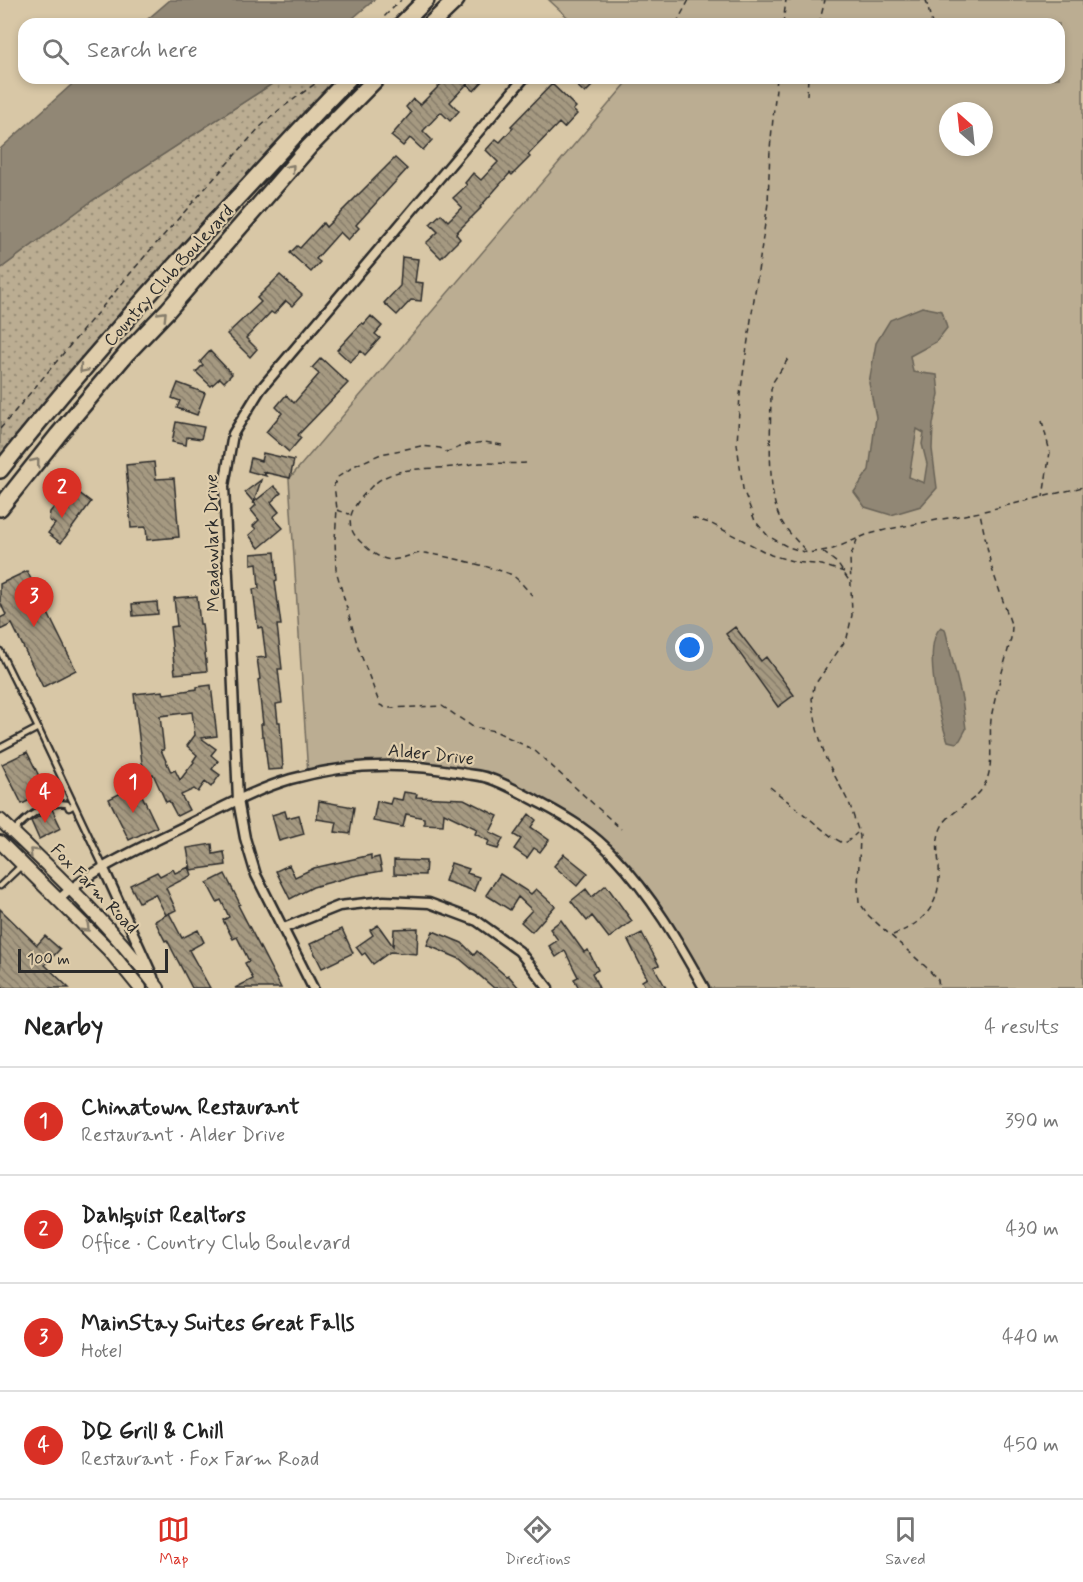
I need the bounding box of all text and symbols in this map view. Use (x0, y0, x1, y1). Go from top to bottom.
search box (18, 18, 1065, 84)
icon: search (39, 35, 72, 68)
text: Search here (87, 37, 198, 65)
north arrow (939, 102, 993, 156)
one-way arrow (284, 164, 295, 175)
street label: Country Club Boulevard (99, 200, 239, 352)
one-way arrow (156, 311, 167, 321)
one-way arrow (79, 362, 90, 373)
one-way arrow (29, 458, 40, 469)
pin: 2 (42, 468, 82, 518)
street label: Meadowlark Drive (200, 474, 226, 612)
pin: 3 (15, 578, 54, 627)
your location (675, 633, 704, 662)
street label: Alder Drive (387, 739, 475, 771)
pin: 1 (114, 764, 152, 813)
pin: 4 (26, 774, 64, 823)
street label: Fox Farm Road (45, 839, 143, 939)
one-way arrow (30, 848, 40, 859)
one-way arrow (79, 920, 90, 931)
scale bar (18, 946, 168, 974)
text: 100 m (27, 949, 70, 970)
text: Nearby (24, 1010, 103, 1044)
text: 4 results (984, 1014, 1059, 1041)
text: Chinatown Restaurant (81, 1094, 300, 1122)
text: 1 (39, 1108, 48, 1135)
text: 390 m (1005, 1108, 1059, 1135)
text: Restaurant · Alder Drive (81, 1122, 285, 1149)
text: Dahlquist Realtors (81, 1202, 246, 1230)
text: 2 (39, 1216, 48, 1243)
text: 430 m (1006, 1216, 1059, 1243)
text: Office · Country Club Boulevard (81, 1230, 350, 1257)
text: MainStay Suites Great Falls (81, 1310, 354, 1338)
text: 3 (39, 1324, 48, 1351)
text: 440 m (1002, 1324, 1059, 1351)
text: Hotel (81, 1338, 122, 1365)
text: DQ Grill & Chill (81, 1418, 224, 1446)
text: 4 (38, 1432, 49, 1459)
text: 450 m (1003, 1432, 1059, 1459)
text: Restaurant · Fox Farm Road (81, 1446, 319, 1473)
tab: Map (157, 1513, 190, 1570)
tab: Directions (505, 1513, 571, 1570)
tab: Saved (885, 1513, 926, 1570)

